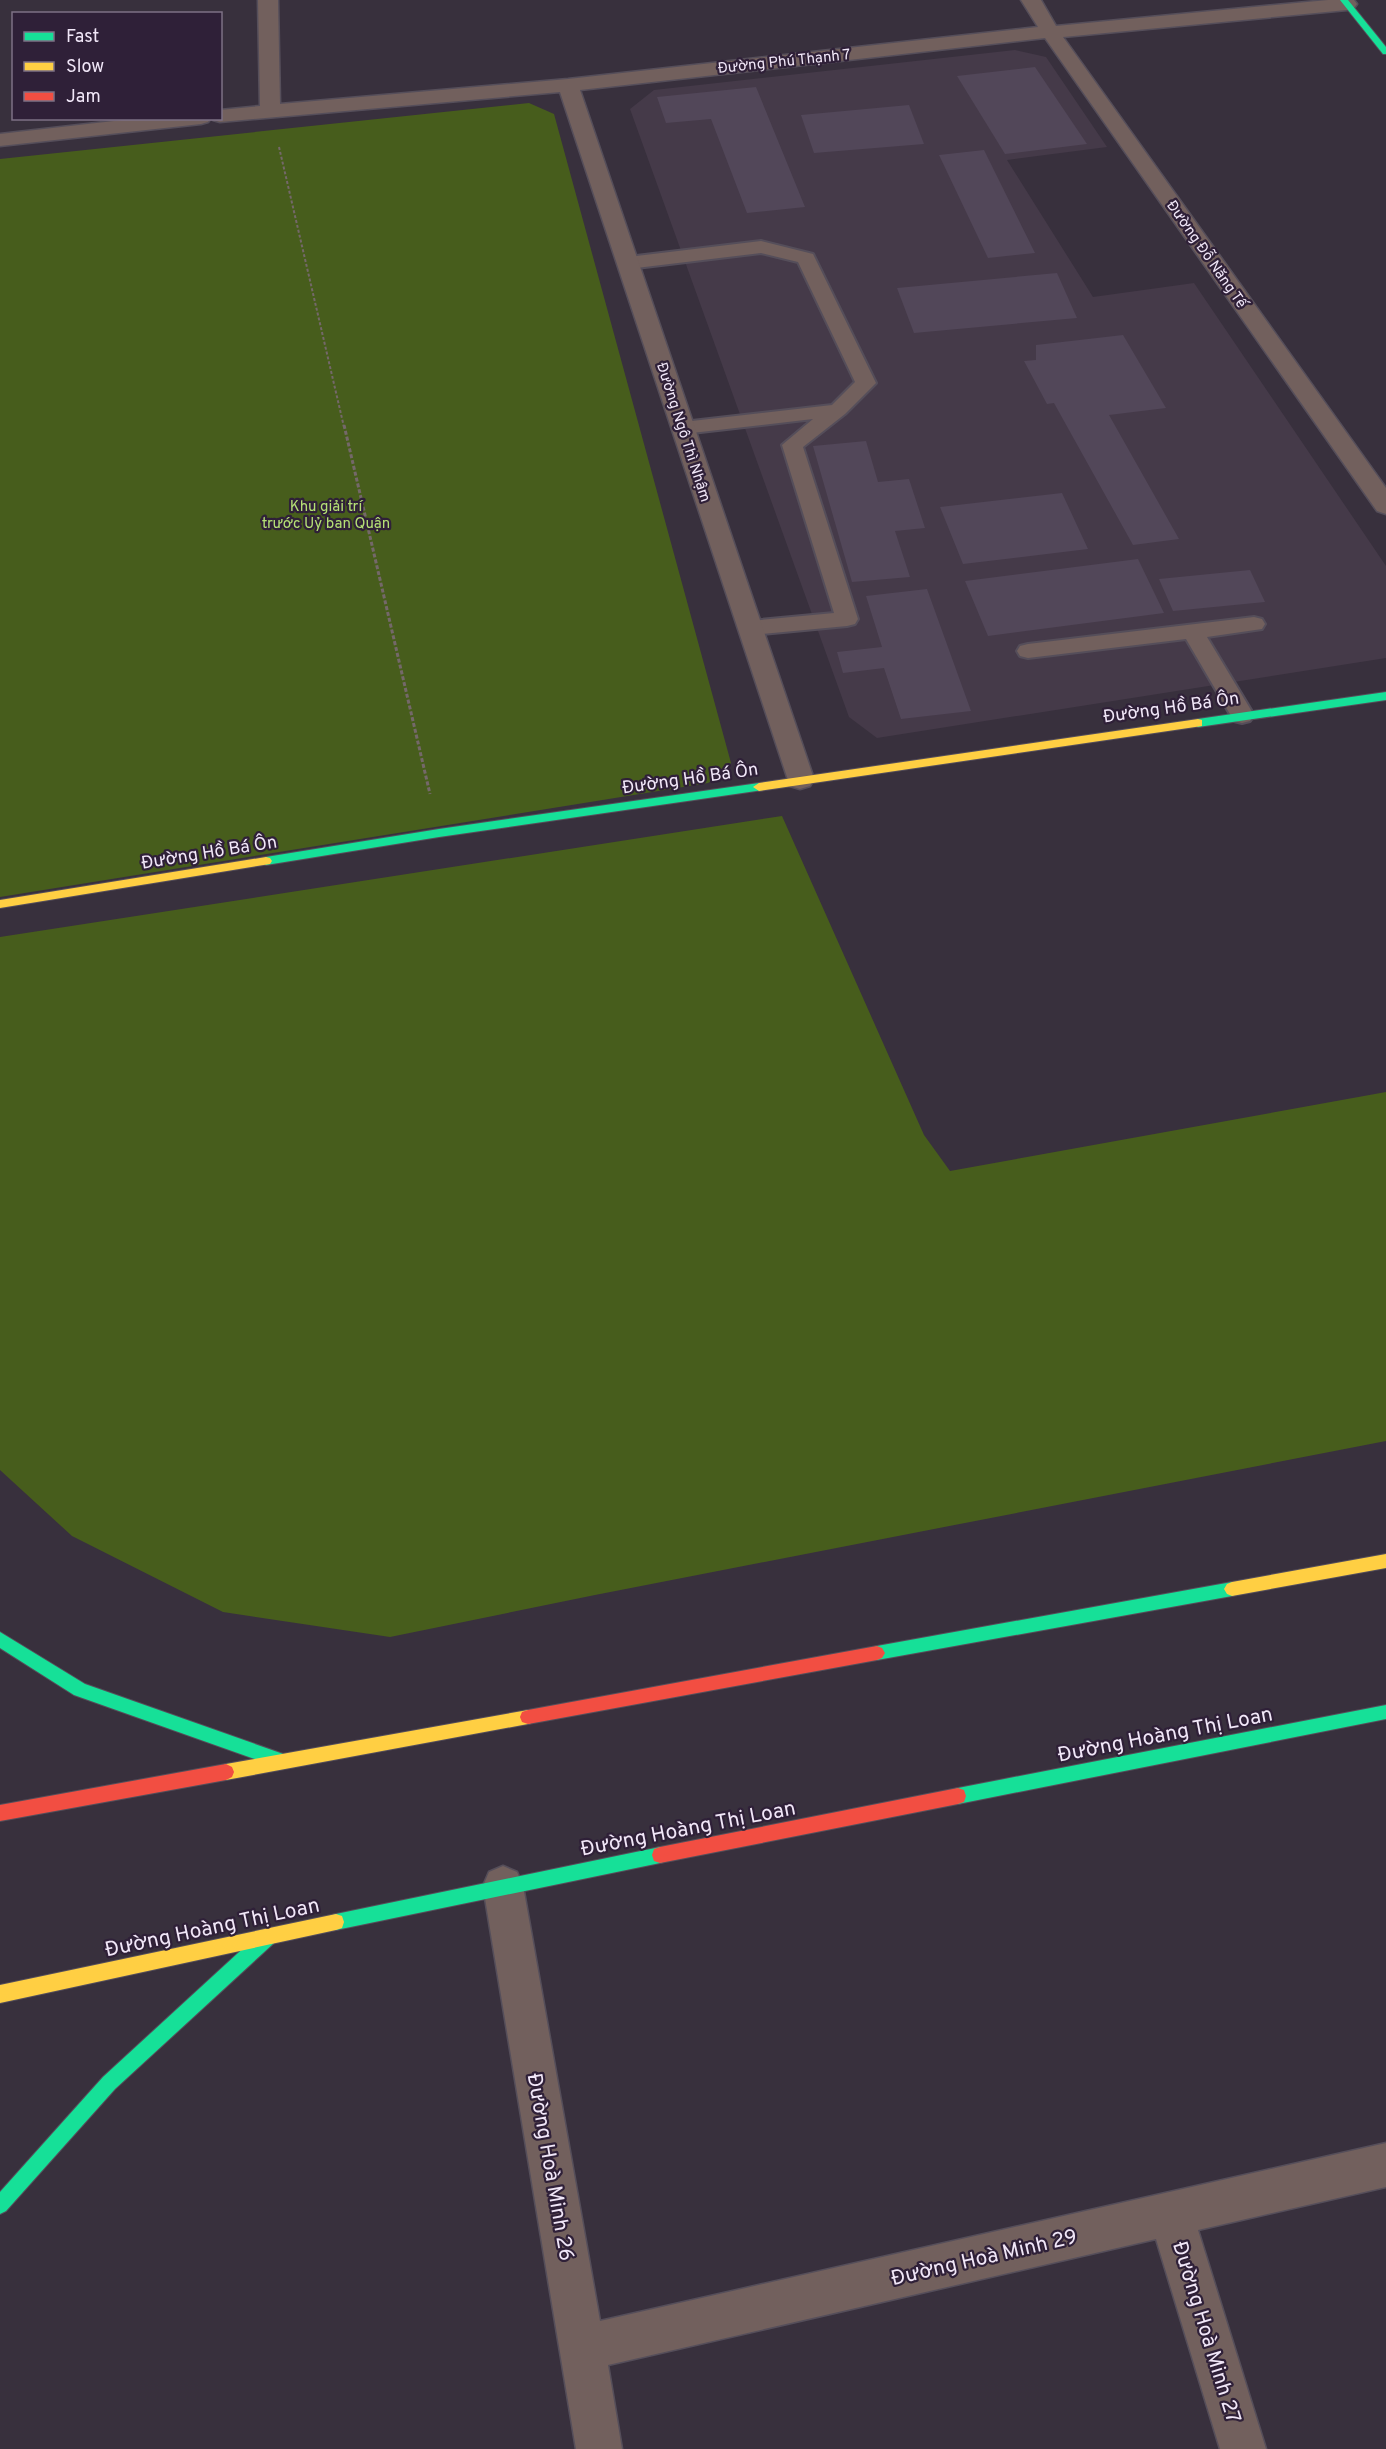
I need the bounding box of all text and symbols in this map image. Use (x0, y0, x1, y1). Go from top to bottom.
legend (12, 12, 222, 120)
text: Fast (66, 26, 99, 49)
street label: Đường Phú Thạnh 7 (717, 46, 852, 79)
text: Slow (66, 56, 104, 79)
text: Jam (66, 86, 101, 109)
street label: Đường Đỗ Năng Tế (1161, 196, 1253, 314)
street label: Đường Ngô Thì Nhậm (651, 360, 714, 505)
park label: Khu giải trí trước Uỷ ban Quận (262, 498, 390, 534)
street label: Đường Hồ Bá Ôn (1101, 686, 1241, 729)
street label: Đường Hồ Bá Ôn (620, 757, 760, 800)
street label: Đường Hồ Bá Ôn (139, 829, 279, 876)
street label: Đường Hoàng Thị Loan (1055, 1701, 1275, 1770)
street label: Đường Hoàng Thị Loan (578, 1795, 798, 1864)
street label: Đường Hoàng Thị Loan (102, 1893, 322, 1964)
street label: Đường Hoà Minh 26 (520, 2071, 579, 2263)
street label: Đường Hoà Minh 29 (889, 2224, 1080, 2293)
street label: Đường Hoà Minh 27 (1165, 2238, 1246, 2427)

